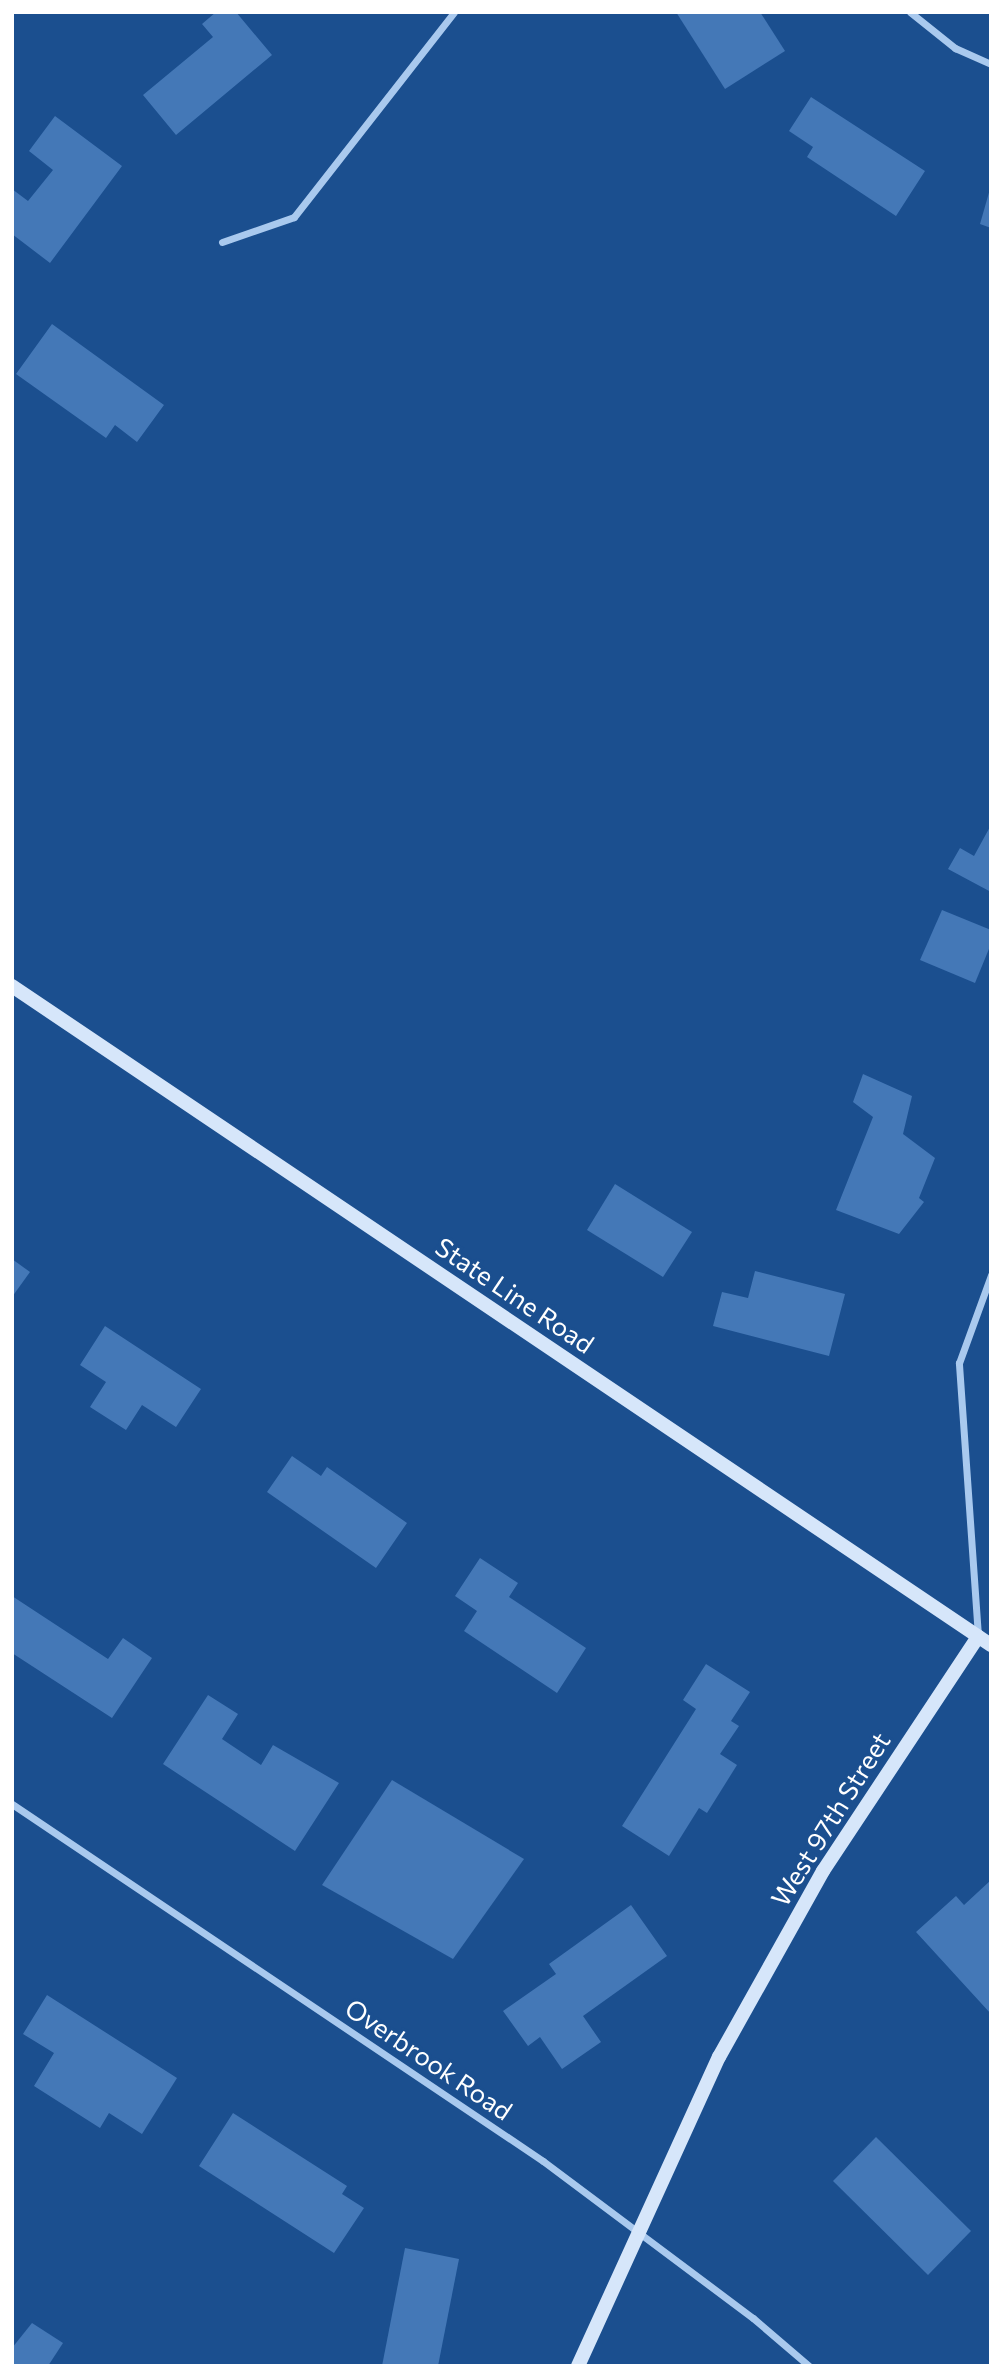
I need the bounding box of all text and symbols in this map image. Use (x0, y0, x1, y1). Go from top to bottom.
street label: State Line Road (430, 1231, 600, 1359)
street label: West 97th Street (764, 1726, 896, 1912)
street label: Overbrook Road (340, 1992, 518, 2126)

